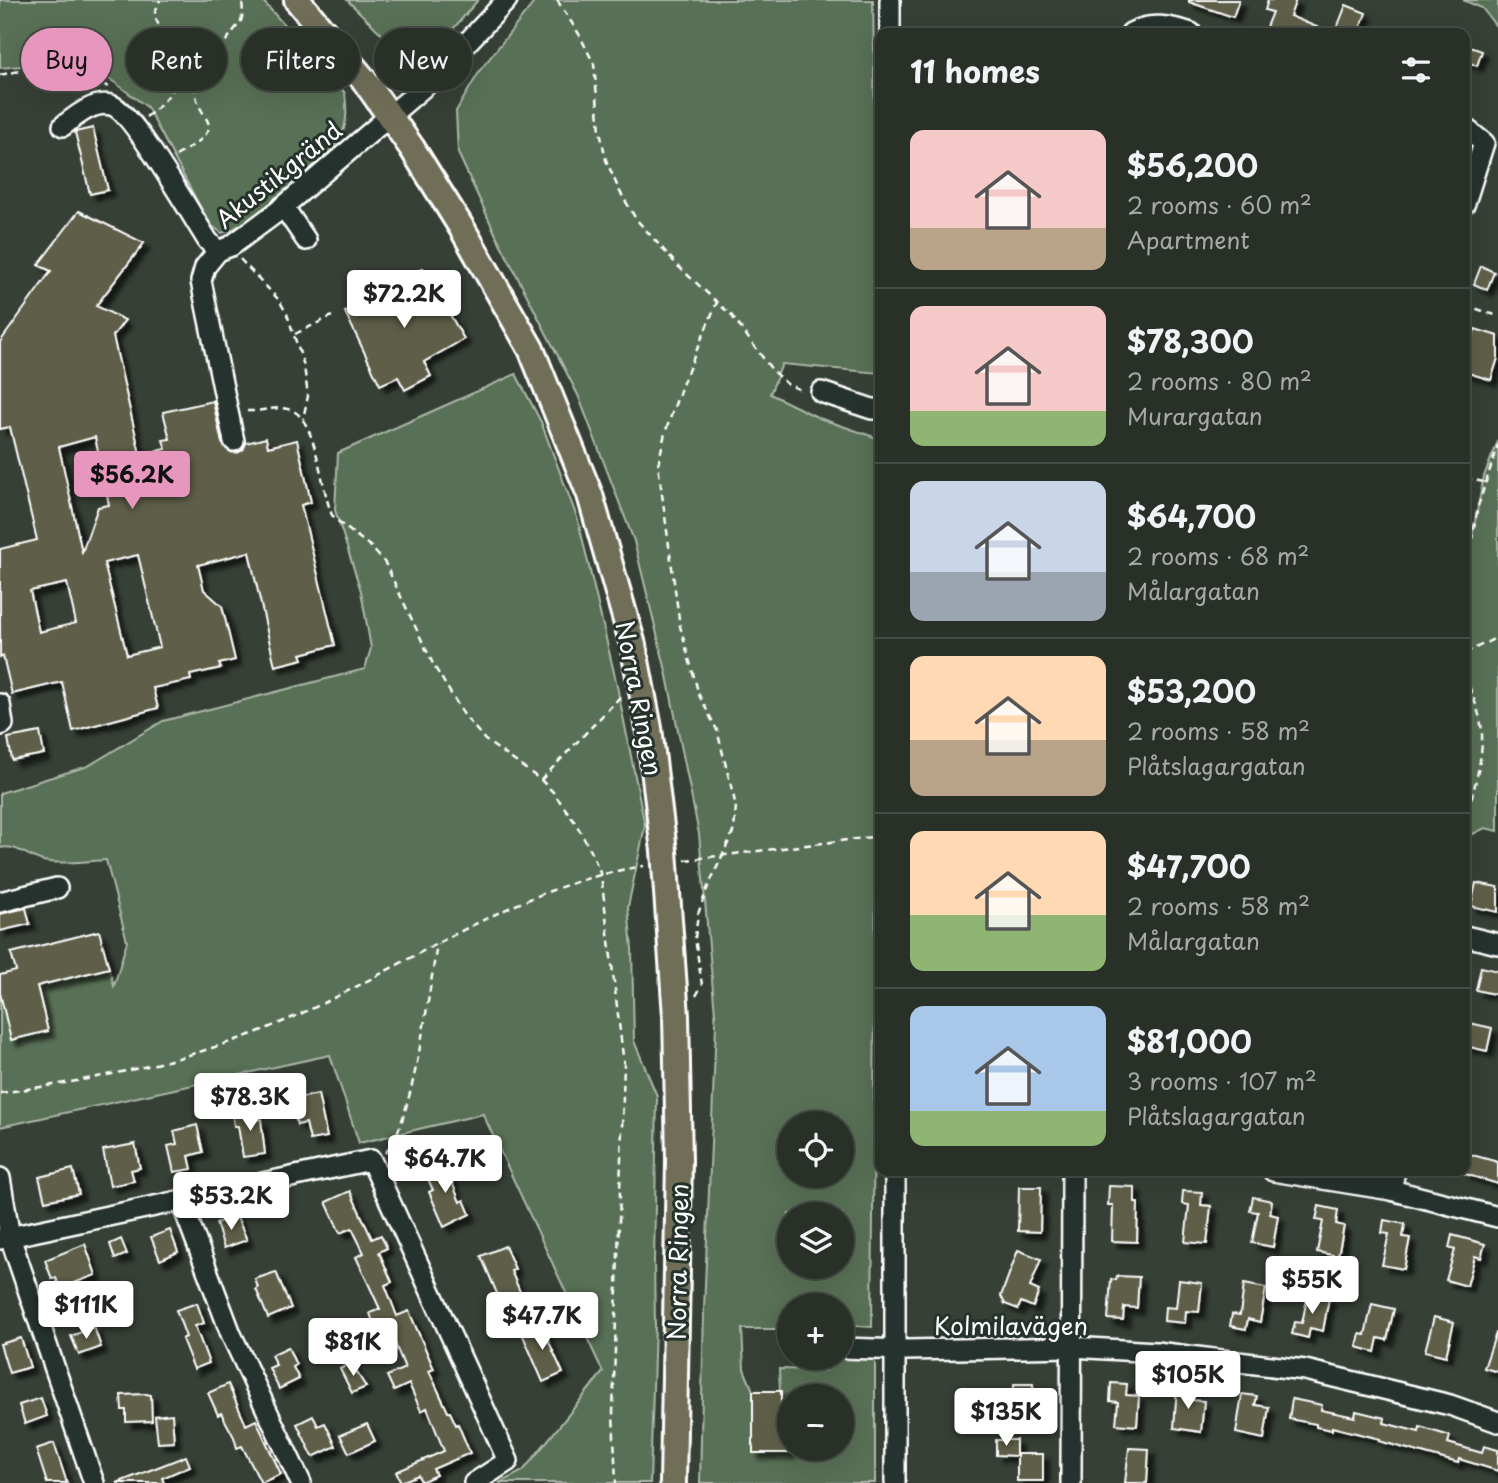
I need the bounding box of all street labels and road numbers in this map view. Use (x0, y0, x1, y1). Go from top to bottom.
street label: Akustikgränd (207, 112, 349, 236)
street label: Norra Ringen (607, 617, 673, 779)
street label: Norra Ringen (658, 1183, 696, 1341)
street label: Kolmilavägen (934, 1307, 1088, 1343)

